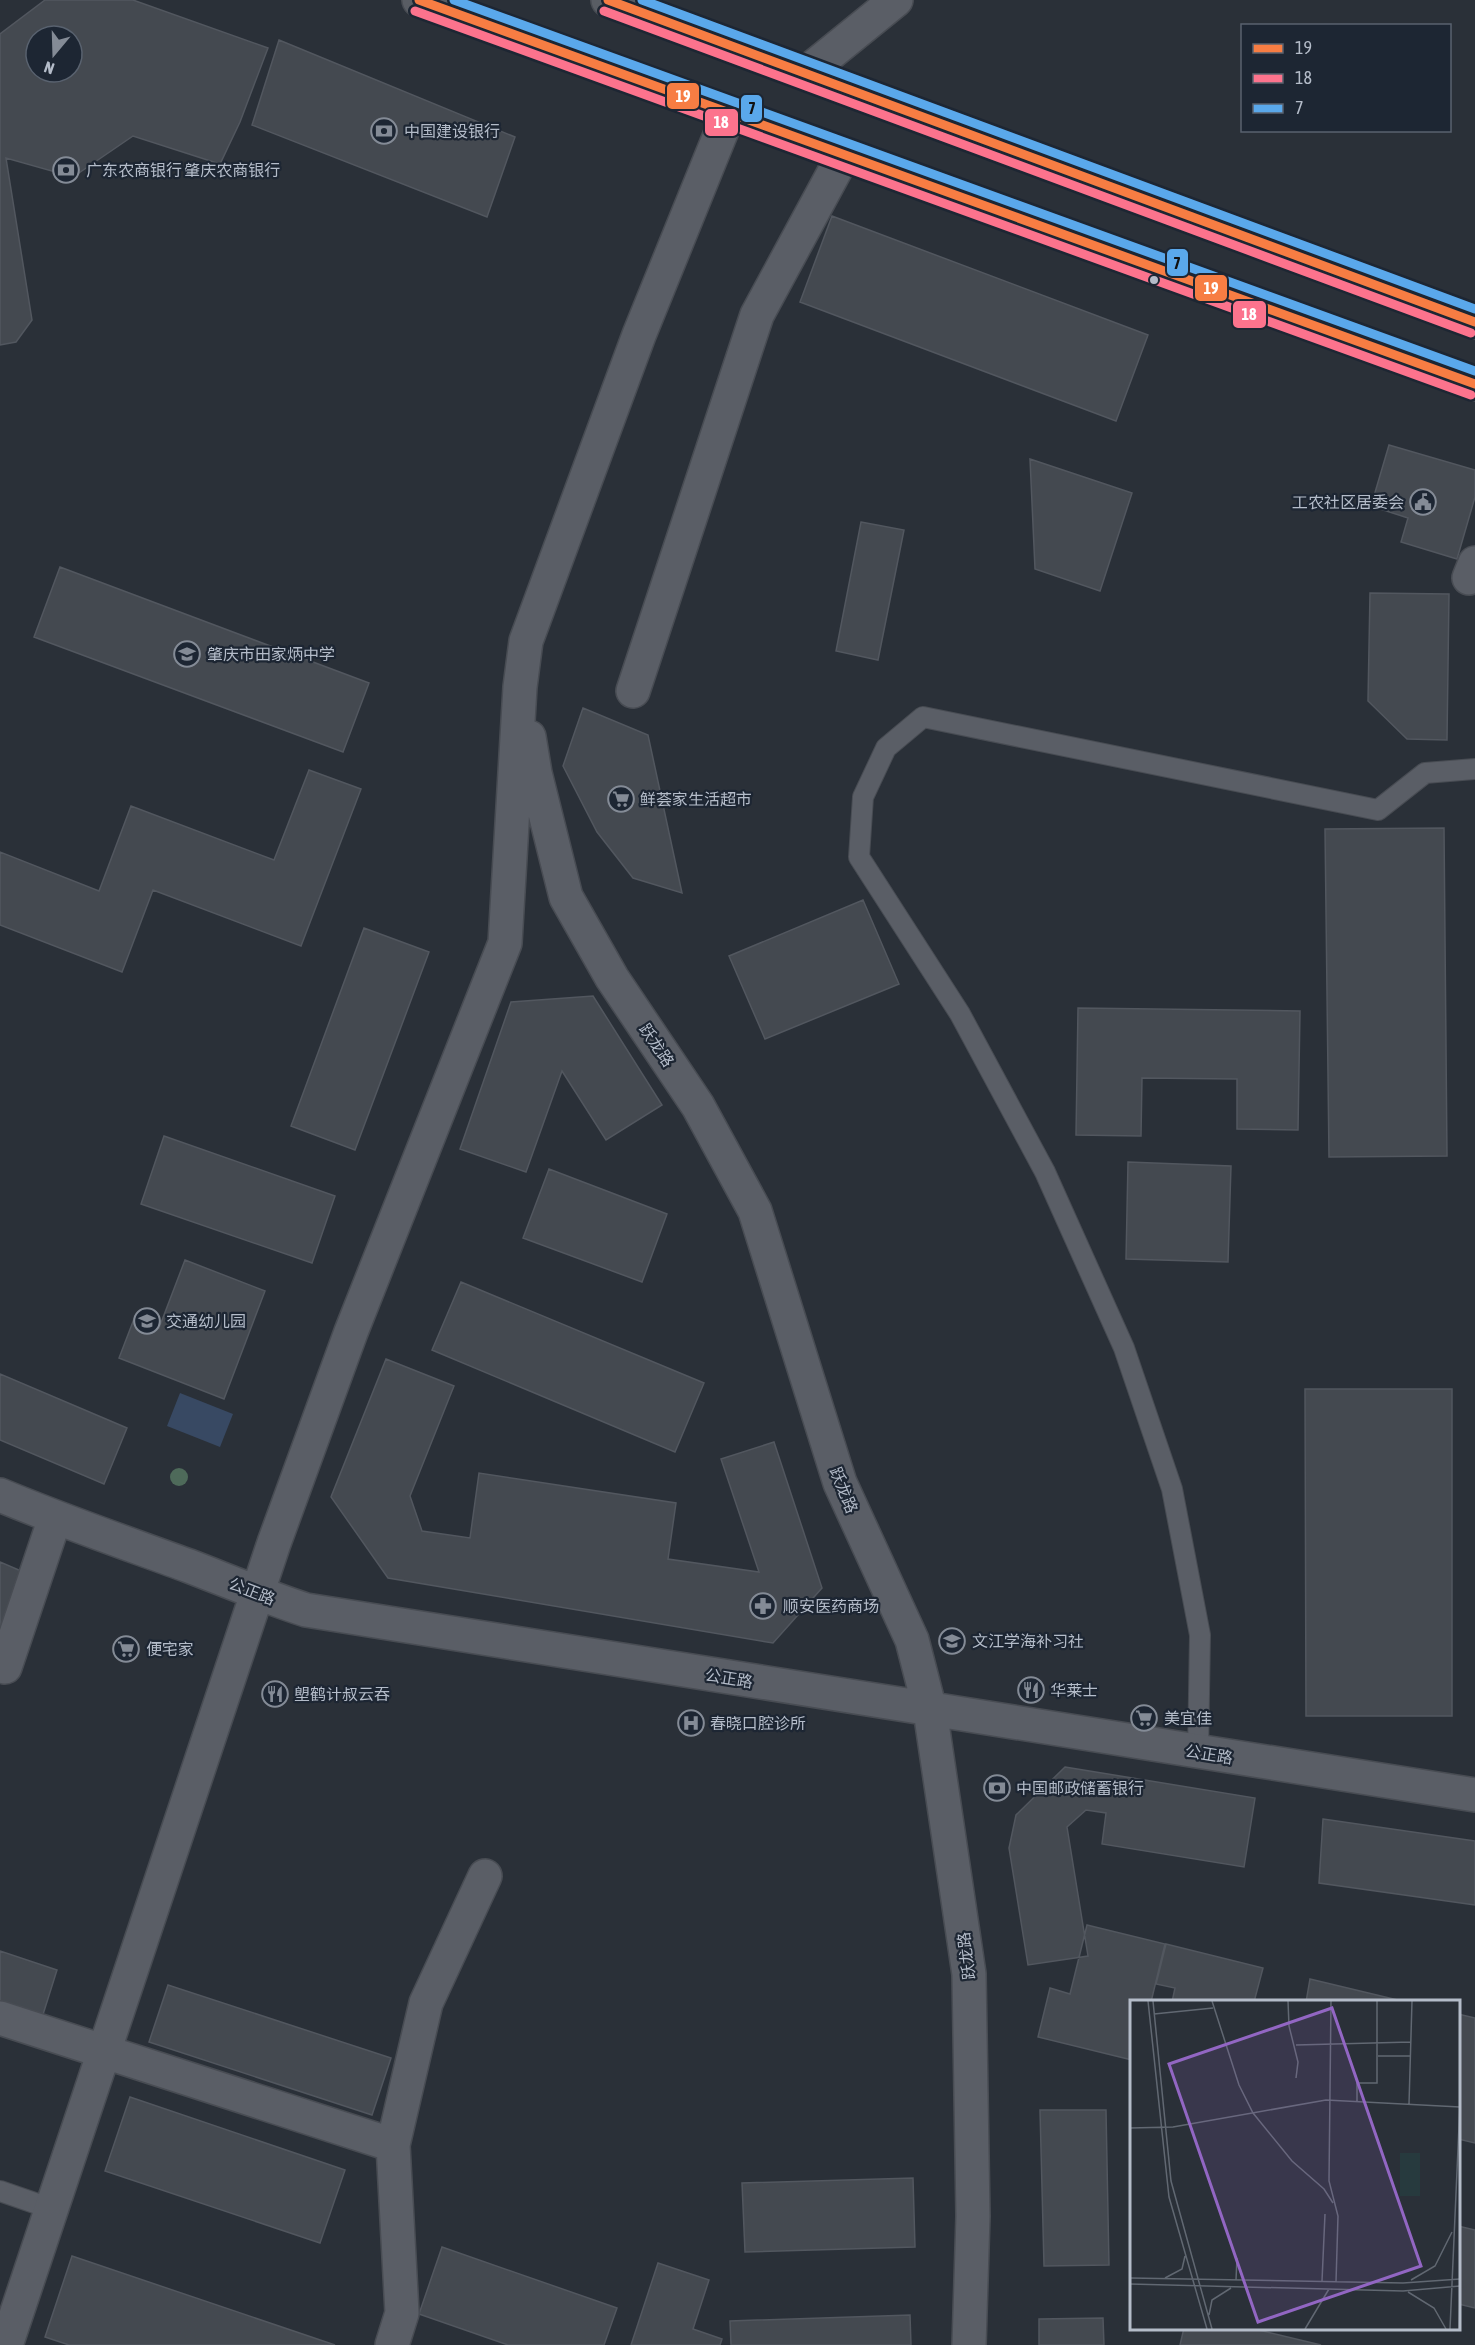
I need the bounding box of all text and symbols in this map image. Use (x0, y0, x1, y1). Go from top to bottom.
north arrow (24, 24, 84, 84)
legend (1241, 24, 1451, 132)
text: 19 (1295, 37, 1312, 58)
text: N (42, 58, 57, 78)
text: 18 (1295, 67, 1312, 88)
line badge: 19 (666, 82, 700, 110)
text: 19 (675, 87, 691, 105)
line badge: 7 (740, 94, 763, 123)
text: 7 (1295, 97, 1303, 118)
text: 7 (748, 99, 756, 117)
line badge: 18 (704, 108, 739, 137)
text: 18 (713, 113, 729, 131)
bank icon: 中国建设银行 (369, 116, 399, 146)
place label: 中国建设银行 (404, 122, 500, 140)
bank icon: 广东农商银行 肇庆农商银行 (51, 155, 81, 185)
place label: 广东农商银行 肇庆农商银行 (86, 161, 280, 179)
line badge: 7 (1166, 248, 1189, 277)
text: 7 (1173, 254, 1181, 272)
unlabelled marker (1148, 274, 1160, 286)
line badge: 19 (1194, 274, 1228, 302)
text: 19 (1203, 279, 1219, 297)
line badge: 18 (1232, 300, 1267, 329)
text: 18 (1241, 305, 1257, 323)
public building icon: 工农社区居委会 (1408, 487, 1438, 517)
place label: 工农社区居委会 (1292, 493, 1404, 511)
school or university icon: 肇庆市田家炳中学 (172, 639, 202, 669)
place label: 肇庆市田家炳中学 (207, 645, 335, 663)
supermarket icon: 鲜荟家生活超市 (606, 784, 636, 814)
place label: 鲜荟家生活超市 (640, 790, 752, 808)
street label: 跃龙路 (636, 1020, 678, 1070)
school or university icon: 交通幼儿园 (132, 1306, 162, 1336)
place label: 交通幼儿园 (166, 1312, 246, 1330)
street label: 跃龙路 (827, 1464, 861, 1516)
street label: 公正路 (226, 1574, 278, 1608)
pharmacy icon: 顺安医药商场 (748, 1591, 778, 1621)
place label: 顺安医药商场 (783, 1597, 879, 1615)
school or university icon: 文江学海补习社 (937, 1626, 967, 1656)
place label: 文江学海补习社 (972, 1632, 1084, 1650)
supermarket icon: 便宅家 (111, 1634, 141, 1664)
place label: 便宅家 (146, 1640, 194, 1658)
street label: 公正路 (704, 1665, 754, 1691)
restaurant icon: 华莱士 (1016, 1675, 1046, 1705)
restaurant icon: 塱鹤计叔云吞 (260, 1679, 290, 1709)
place label: 华莱士 (1050, 1681, 1098, 1699)
place label: 塱鹤计叔云吞 (294, 1685, 390, 1703)
supermarket icon: 美宜佳 (1129, 1703, 1159, 1733)
hospital icon: 春晓口腔诊所 (676, 1708, 706, 1738)
place label: 美宜佳 (1164, 1709, 1212, 1727)
place label: 春晓口腔诊所 (710, 1714, 806, 1732)
street label: 公正路 (1184, 1741, 1234, 1767)
bank icon: 中国邮政储蓄银行 (982, 1773, 1012, 1803)
place label: 中国邮政储蓄银行 (1016, 1779, 1144, 1797)
street label: 跃龙路 (954, 1931, 978, 1981)
inset map (1130, 2000, 1460, 2330)

